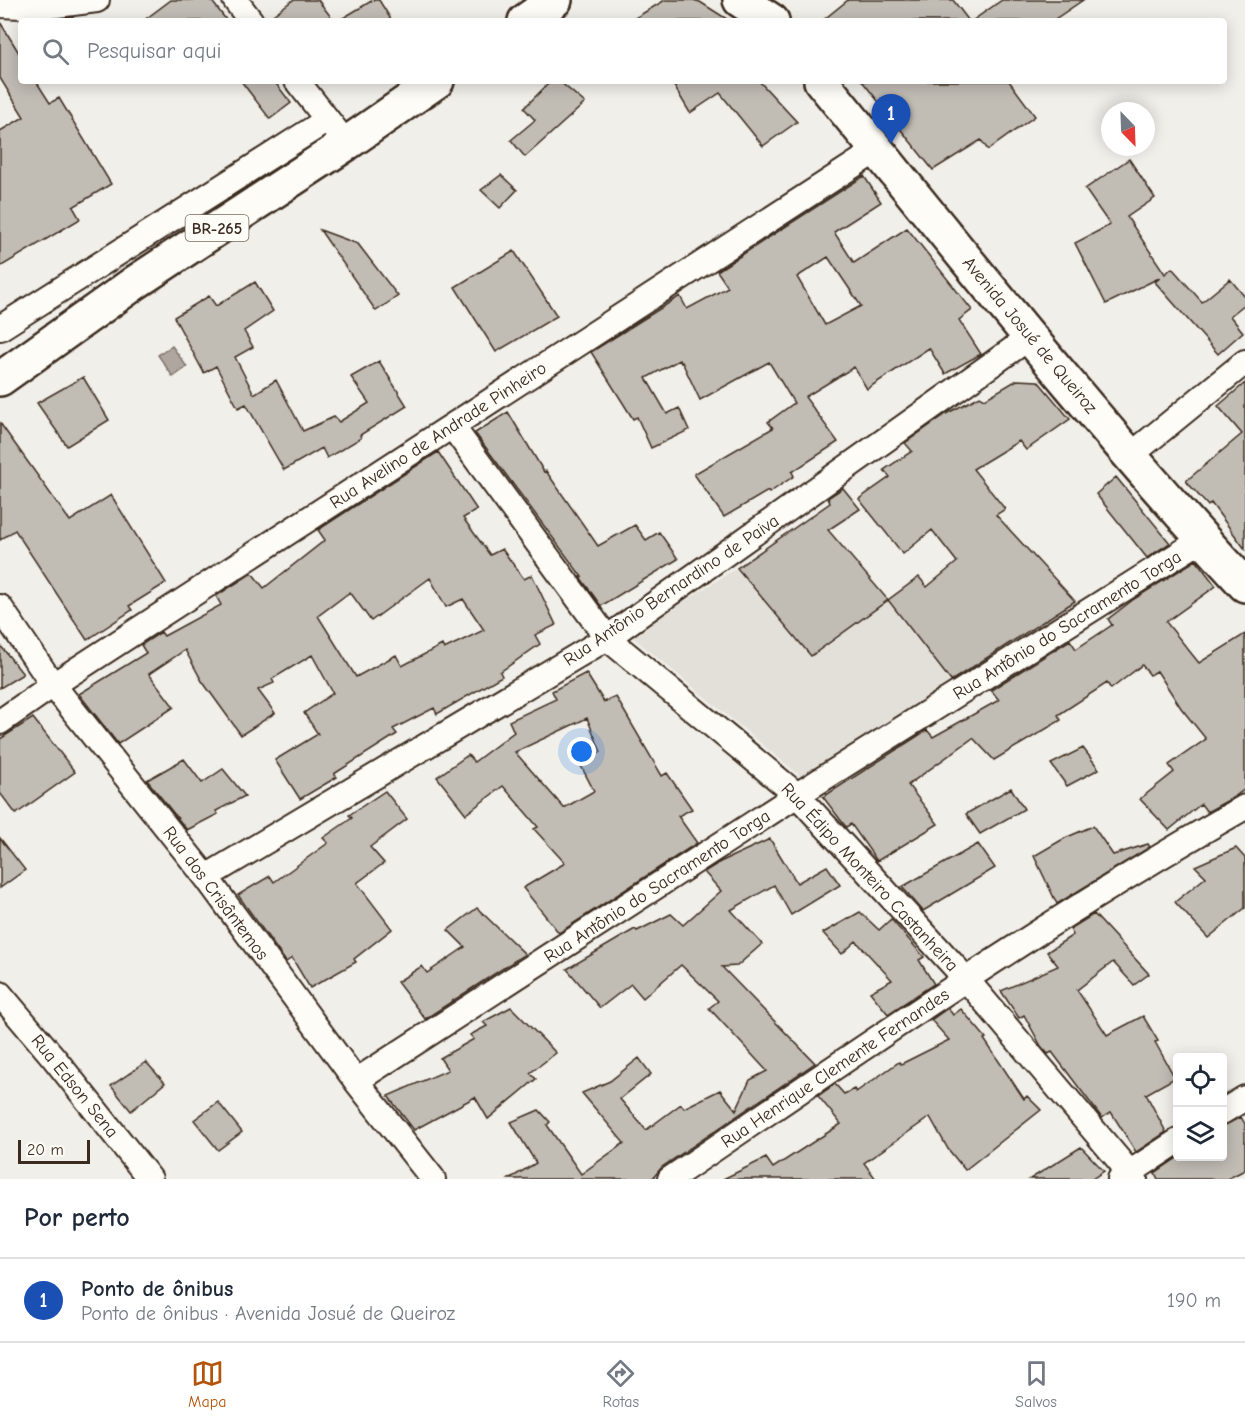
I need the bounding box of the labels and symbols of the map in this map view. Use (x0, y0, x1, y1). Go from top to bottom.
pin: 1 (872, 94, 910, 144)
north arrow (1101, 102, 1155, 156)
road number: BR-265 (186, 215, 248, 241)
street label: Avenida Josué de Queiroz (958, 253, 1101, 418)
street label: Rua Avelino de Andrade Pinheiro (326, 357, 550, 513)
street label: Rua Antônio Bernardino de Paiva (560, 510, 783, 671)
street label: Rua Antônio do Sacramento Torga (949, 546, 1185, 705)
your location (567, 737, 596, 766)
street label: Rua Édipo Monteiro Castanheira (777, 778, 963, 976)
street label: Rua Antônio do Sacramento Torga (540, 805, 774, 967)
street label: Rua dos Crisântemos (158, 822, 273, 964)
street label: Rua Henrique Clemente Fernandes (717, 984, 953, 1153)
street label: Rua Edson Sena (27, 1030, 123, 1142)
scale bar (18, 1137, 90, 1164)

